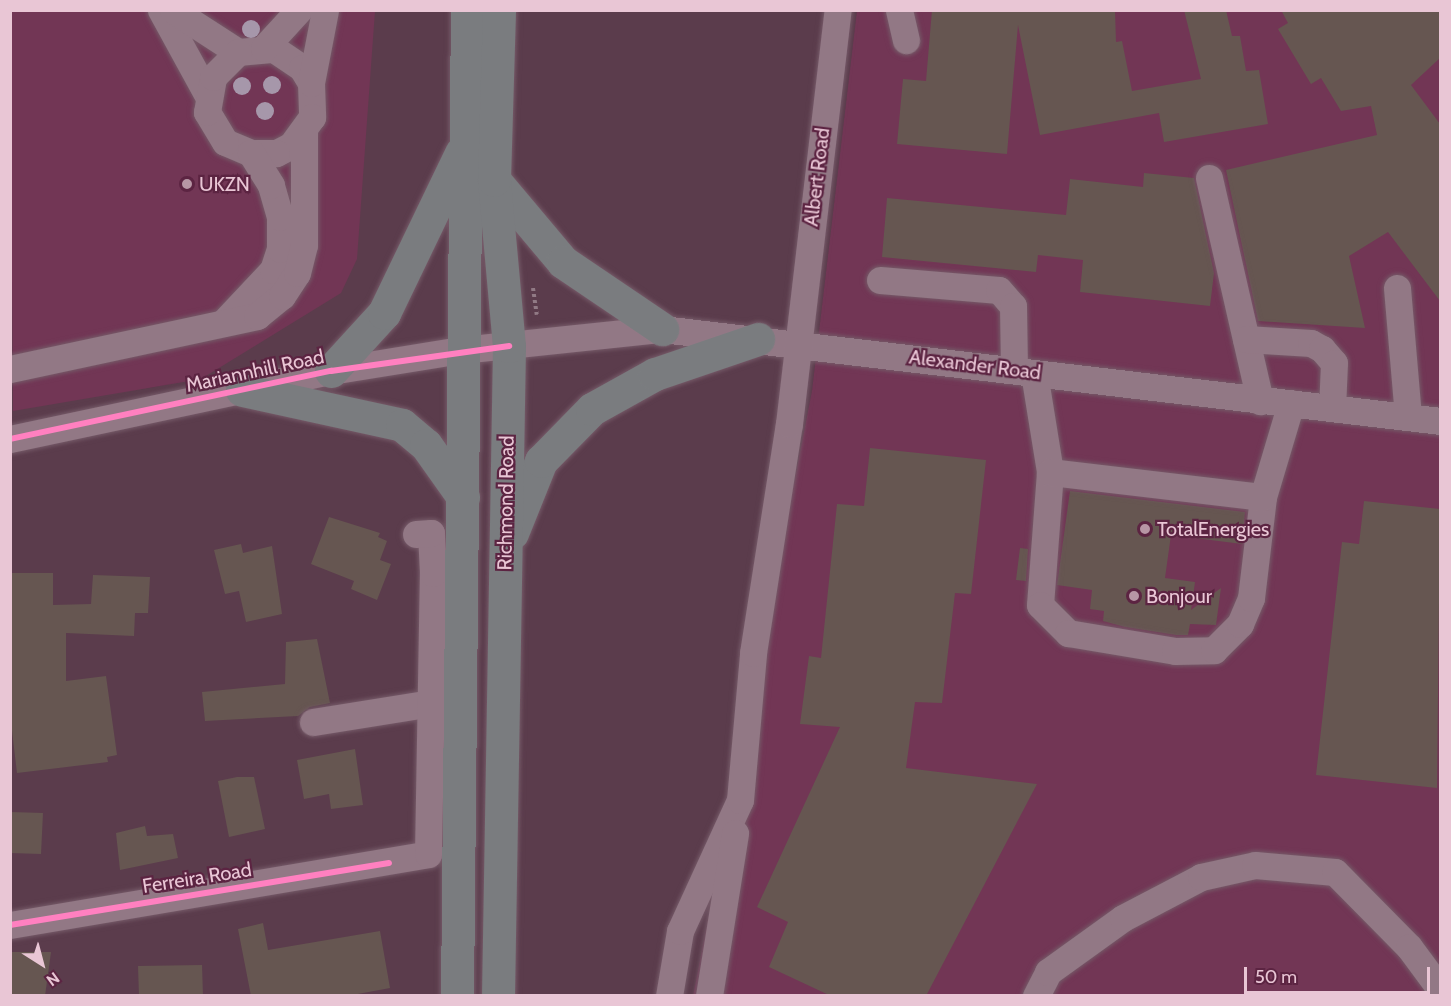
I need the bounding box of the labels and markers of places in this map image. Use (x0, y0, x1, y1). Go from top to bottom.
place label: UKZN (199, 172, 250, 196)
marker: UKZN (180, 177, 194, 191)
place label: TotalEnergies (1157, 517, 1269, 541)
marker: TotalEnergies (1138, 522, 1152, 536)
place label: Bonjour (1146, 584, 1212, 608)
marker: Bonjour (1127, 589, 1141, 603)

